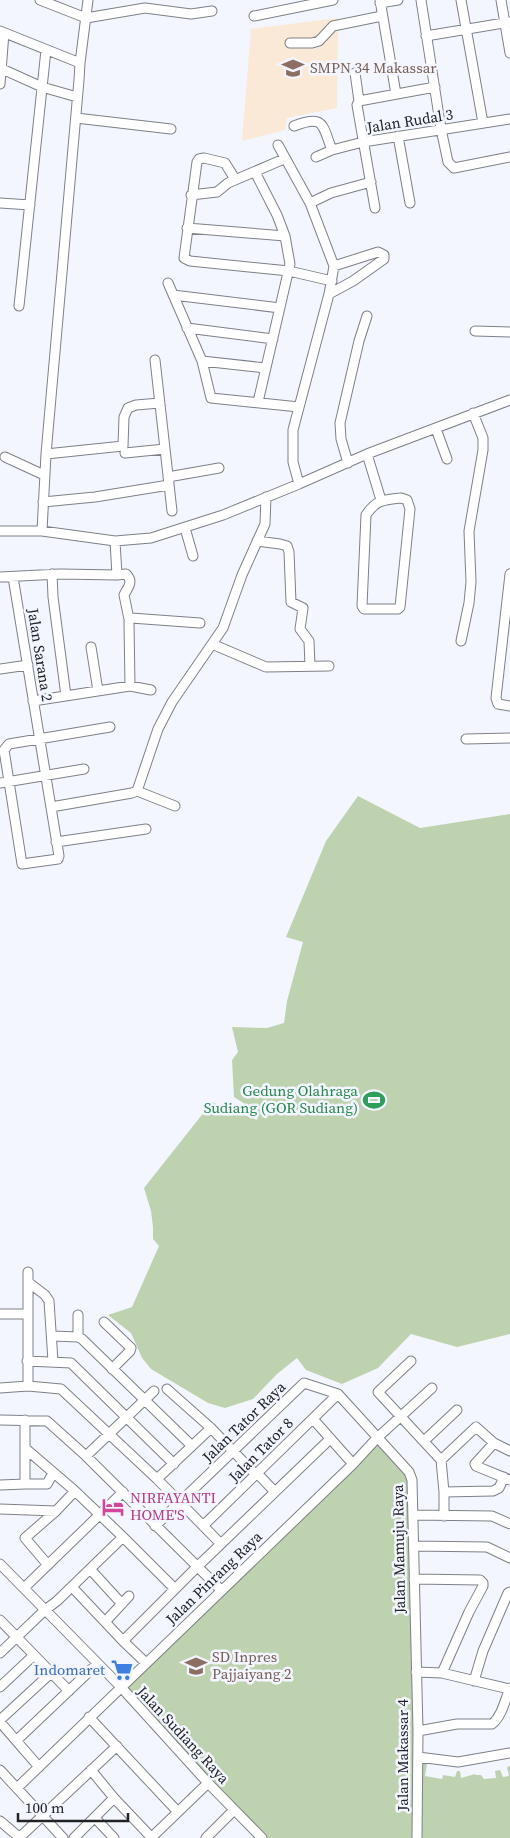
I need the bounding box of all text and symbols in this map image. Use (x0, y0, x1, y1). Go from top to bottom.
school or university icon: SMPN 34 Makassar (280, 55, 306, 81)
place label: SMPN 34 Makassar (310, 57, 437, 78)
street label: Jalan Rudal 3 (364, 103, 455, 138)
street label: Jalan Sarana 2 (23, 606, 58, 703)
place label: Gedung Olahraga Sudiang (GOR Sudiang) (204, 1080, 358, 1118)
sports icon: Gedung Olahraga Sudiang (GOR Sudiang) (361, 1087, 387, 1113)
street label: Jalan Tator Raya (197, 1376, 290, 1468)
street label: Jalan Tator 8 (223, 1413, 298, 1487)
street label: Jalan Mamuju Raya (387, 1484, 410, 1615)
place label: NIRFAYANTI HOME'S (130, 1487, 216, 1525)
hotel icon: NIRFAYANTI HOME'S (100, 1494, 126, 1520)
street label: Jalan Pinrang Raya (160, 1526, 267, 1630)
place label: SD Inpres Pajjaiyang 2 (212, 1646, 292, 1684)
school or university icon: SD Inpres Pajjaiyang 2 (183, 1653, 209, 1679)
supermarket icon: Indomaret (109, 1657, 135, 1683)
place label: Indomaret (34, 1659, 105, 1680)
street label: Jalan Sudiang Raya (132, 1680, 234, 1788)
street label: Jalan Makassar 4 (392, 1699, 413, 1812)
scale bar (18, 1790, 128, 1822)
text: 100 m (25, 1797, 65, 1818)

